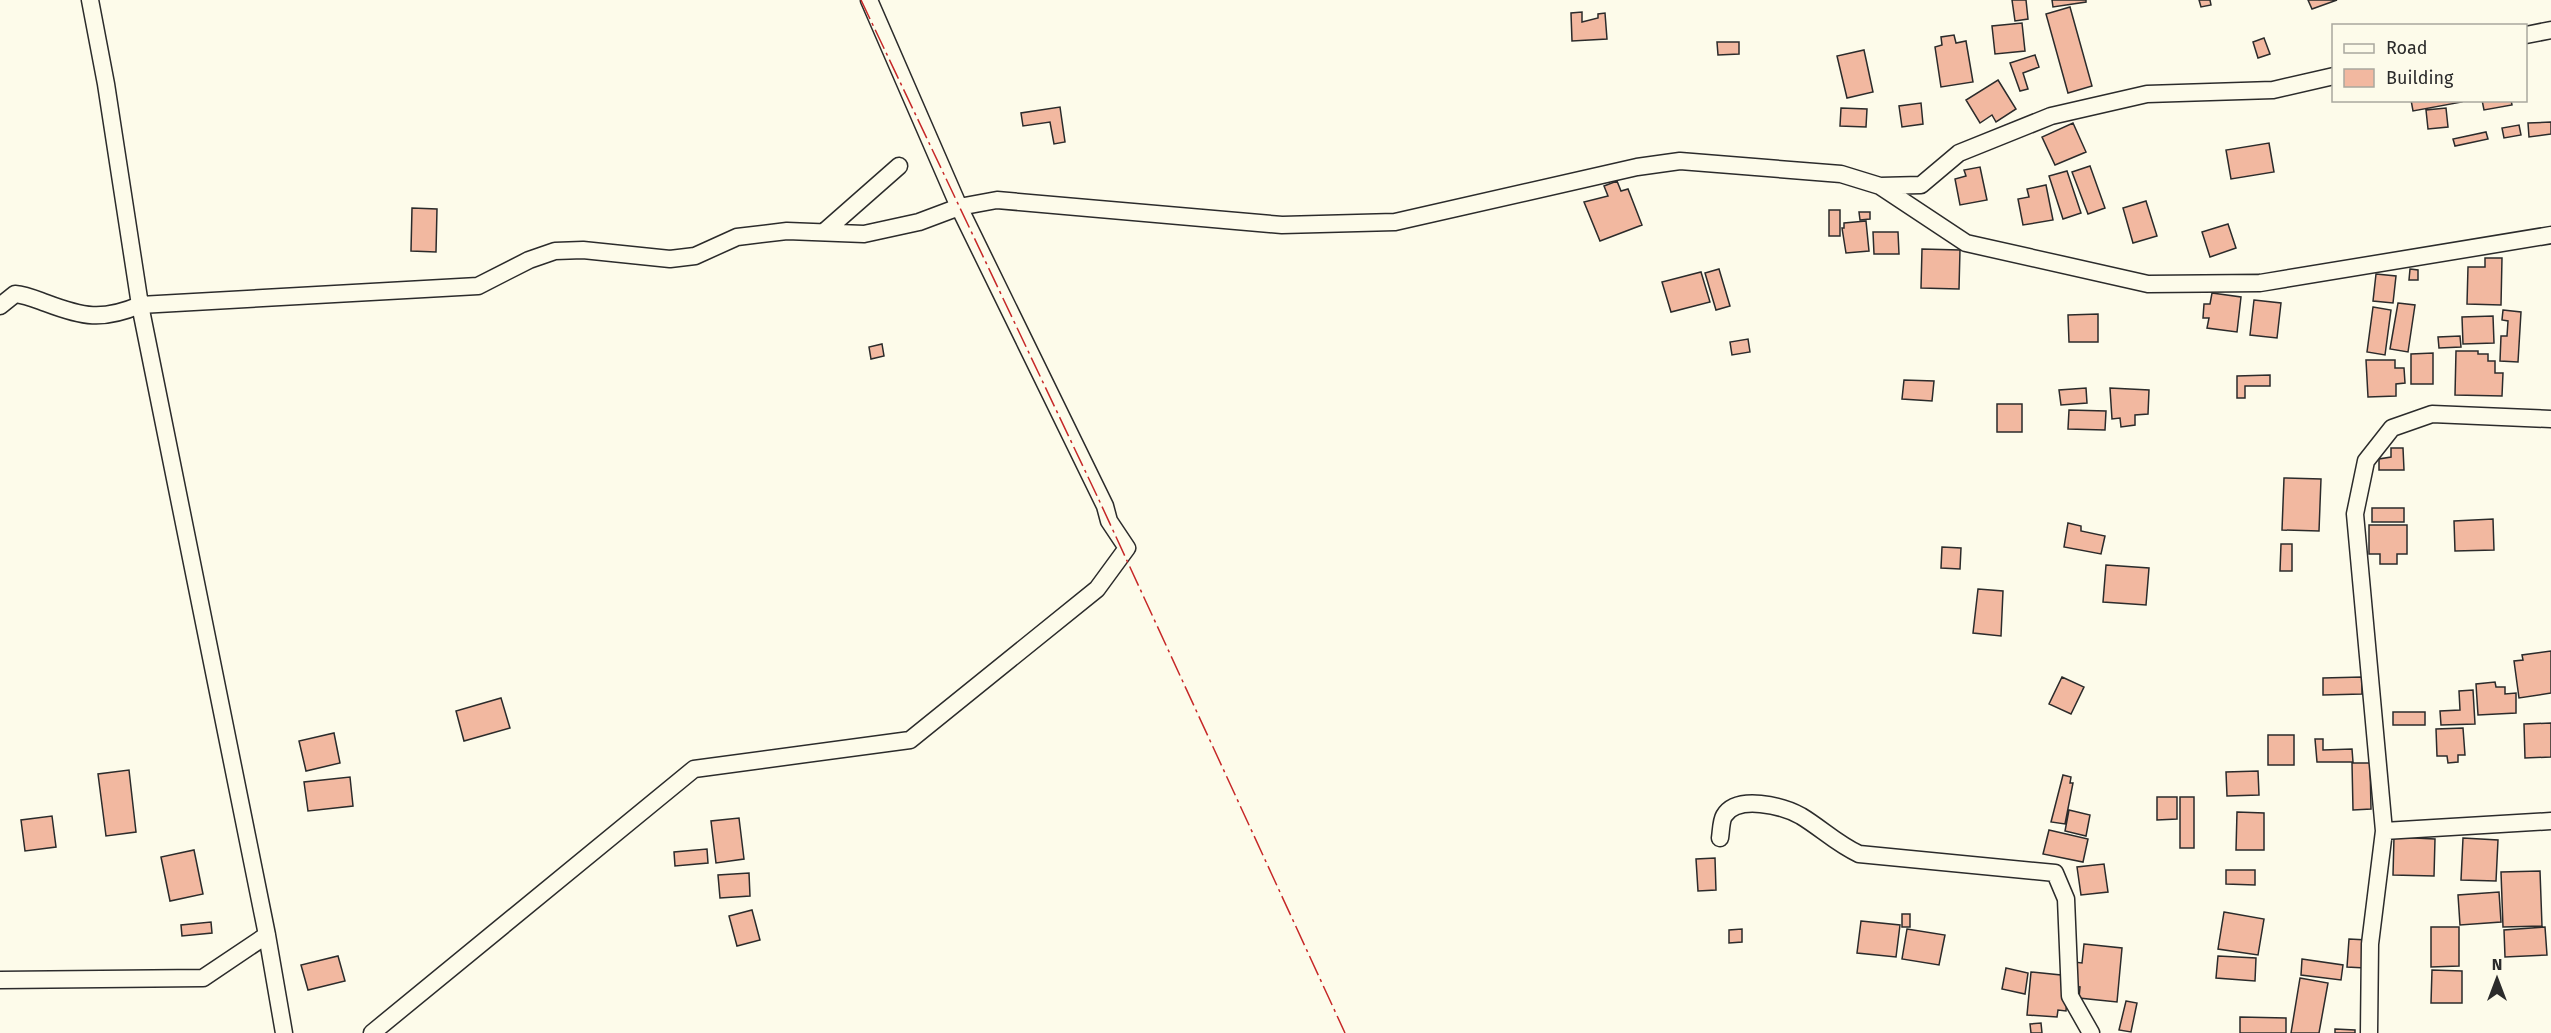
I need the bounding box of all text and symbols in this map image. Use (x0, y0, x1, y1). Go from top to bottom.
legend (2332, 24, 2527, 102)
text: Road (2386, 37, 2428, 59)
text: Building (2386, 67, 2454, 89)
north arrow (2467, 949, 2527, 1009)
text: N (2492, 955, 2502, 974)

